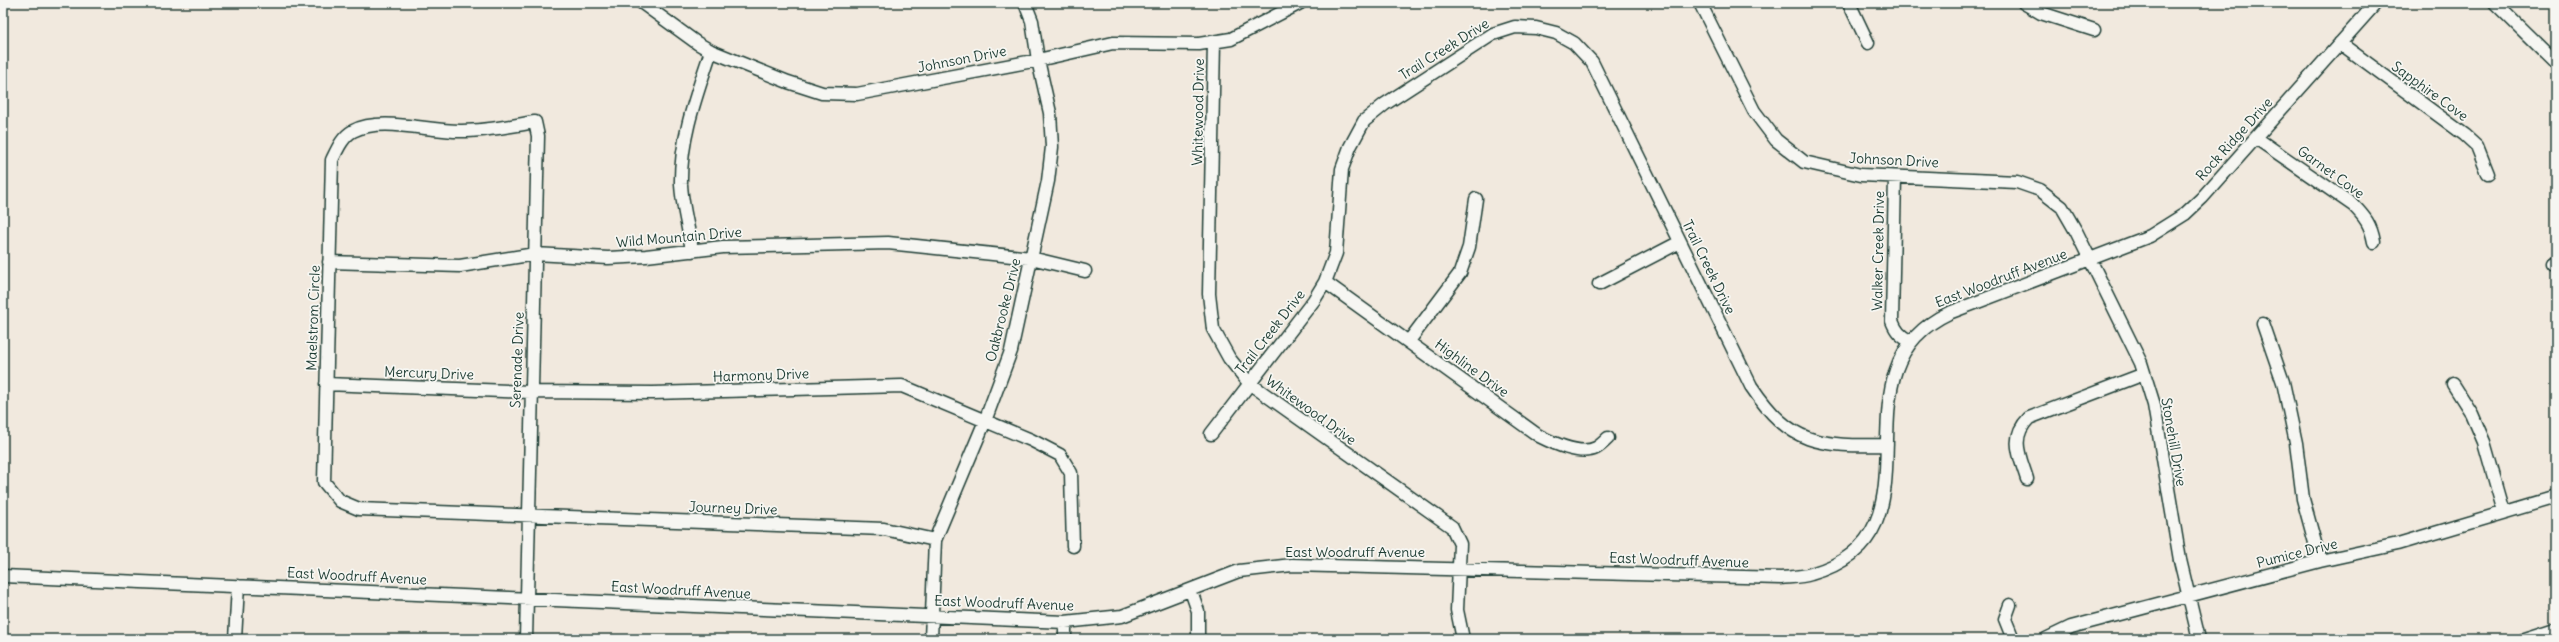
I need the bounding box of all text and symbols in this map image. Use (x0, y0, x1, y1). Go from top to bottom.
street label: Trail Creek Drive (1396, 14, 1492, 84)
street label: Johnson Drive (916, 42, 1008, 76)
street label: Sapphire Cove (2388, 57, 2472, 125)
street label: Whitewood Drive (1188, 58, 1208, 166)
street label: Rock Ridge Drive (2192, 93, 2276, 185)
street label: Garnet Cove (2294, 142, 2368, 202)
street label: Johnson Drive (1849, 149, 1939, 171)
street label: Walker Creek Drive (1868, 191, 1888, 311)
street label: Trail Creek Drive (1678, 217, 1740, 317)
street label: Wild Mountain Drive (615, 223, 743, 251)
street label: East Woodruff Avenue (1932, 245, 2070, 311)
street label: Oakbrooke Drive (981, 256, 1025, 364)
street label: Maelstrom Circle (302, 265, 324, 371)
street label: Trail Creek Drive (1231, 286, 1309, 378)
street label: Serenade Drive (506, 312, 528, 408)
street label: Highline Drive (1431, 335, 1513, 401)
street label: Mercury Drive (384, 362, 474, 384)
street label: Harmony Drive (713, 364, 809, 386)
street label: Whitewood Drive (1262, 371, 1360, 449)
street label: Stonehill Drive (2157, 396, 2191, 488)
street label: Journey Drive (688, 497, 778, 519)
street label: Pumice Drive (2255, 534, 2339, 572)
street label: East Woodruff Avenue (1285, 543, 1425, 561)
street label: East Woodruff Avenue (1609, 549, 1749, 571)
street label: East Woodruff Avenue (287, 563, 427, 589)
street label: East Woodruff Avenue (611, 577, 751, 603)
street label: East Woodruff Avenue (934, 592, 1074, 614)

